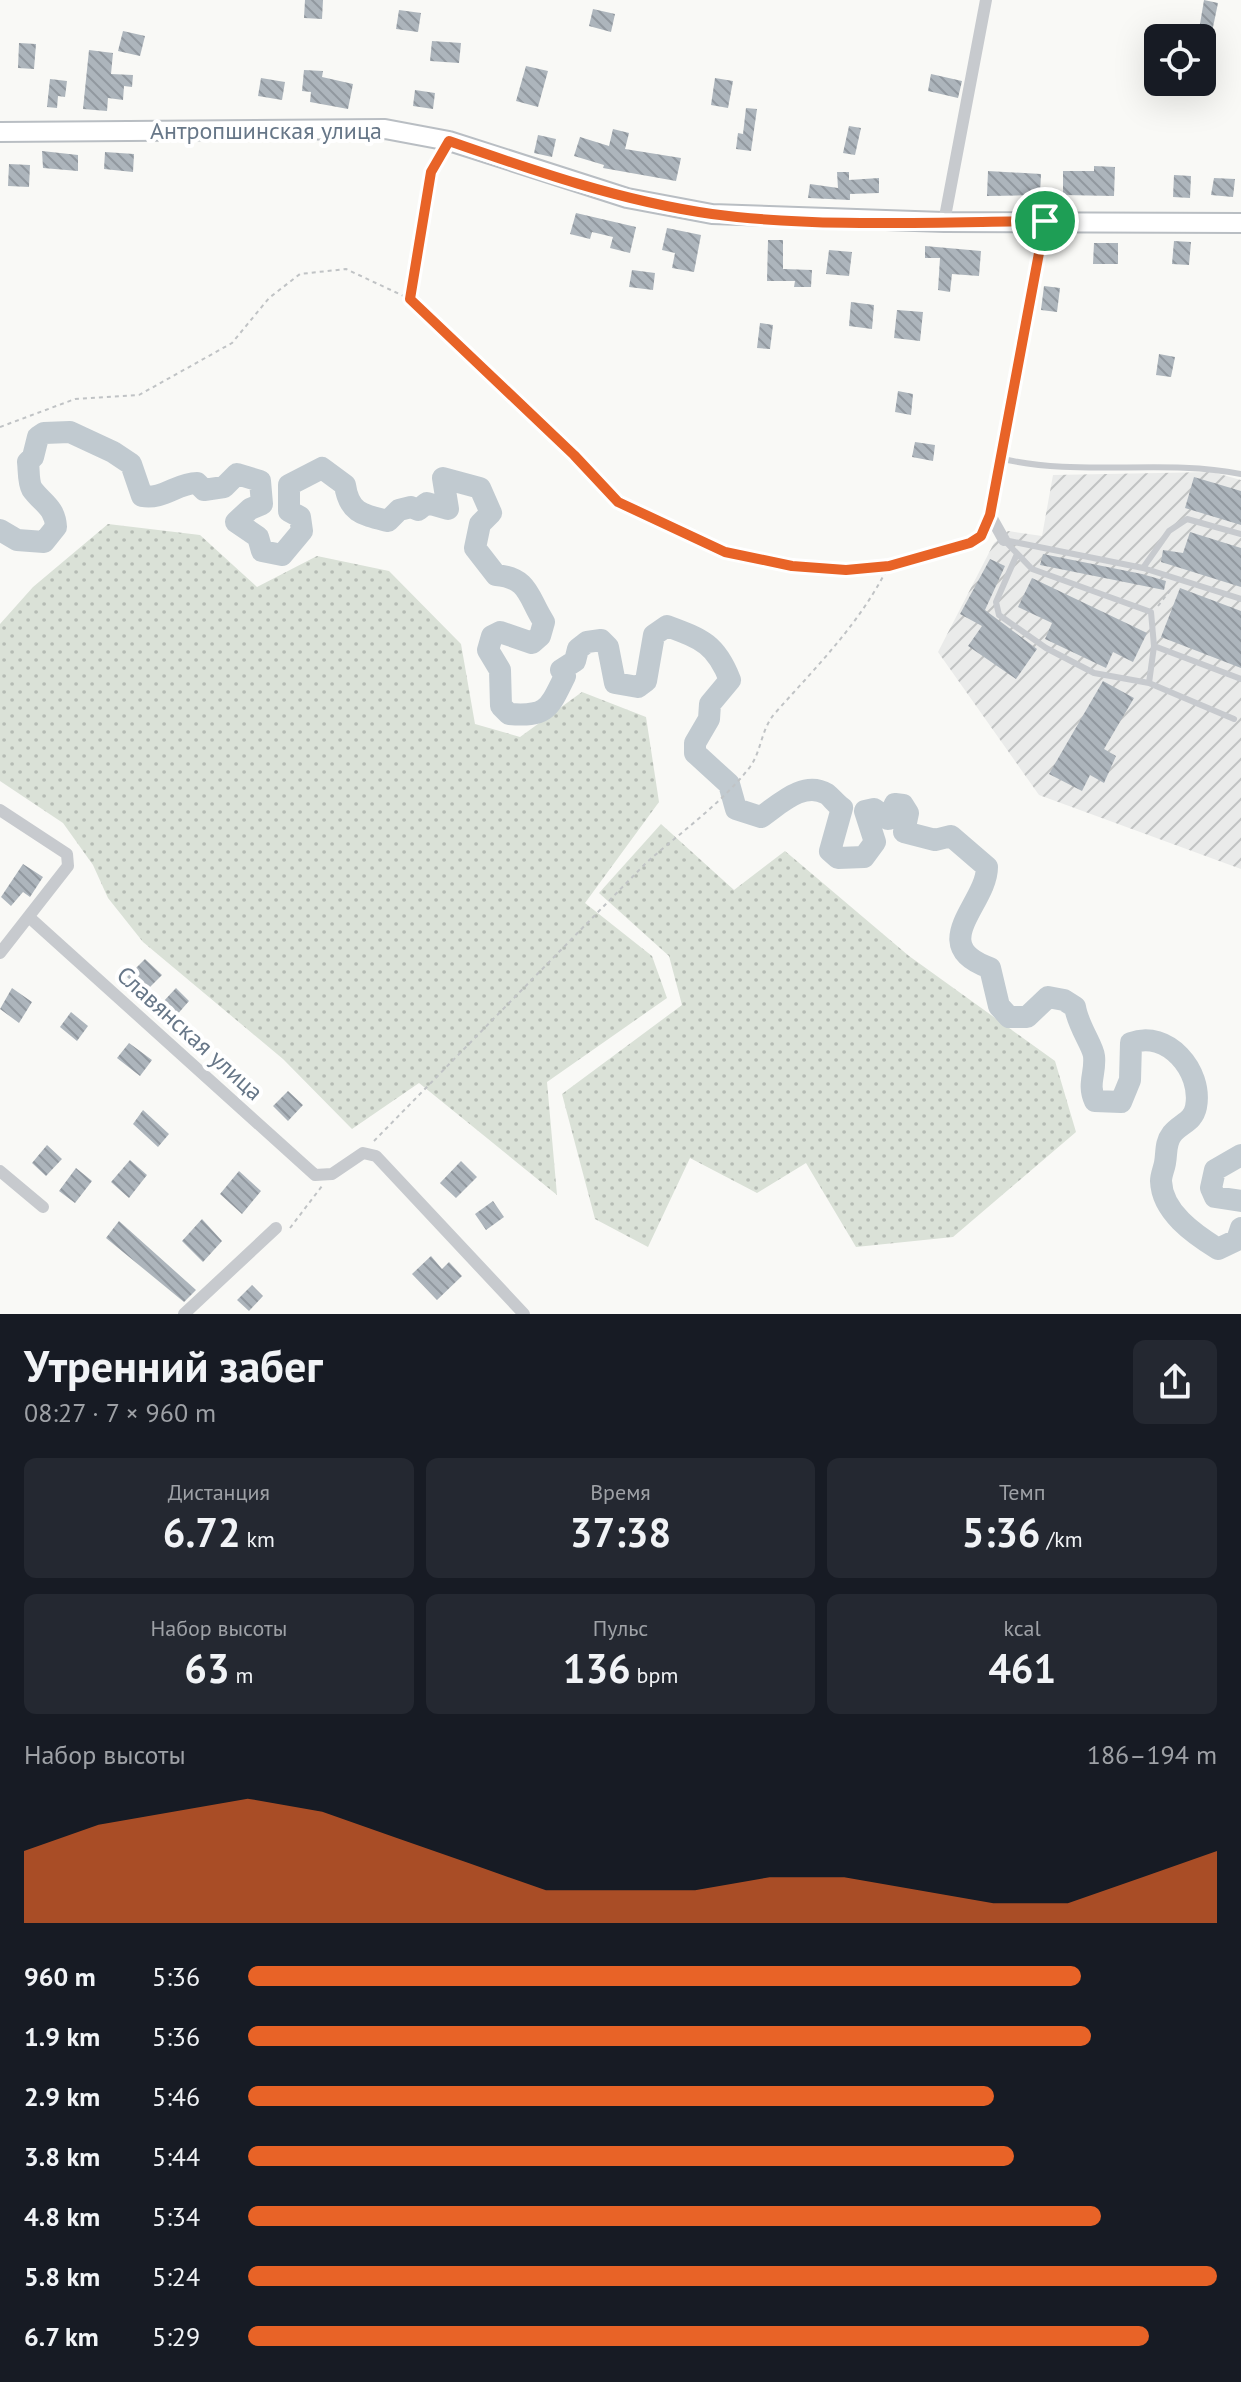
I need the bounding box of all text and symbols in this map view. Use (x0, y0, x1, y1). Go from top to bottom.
map controls (1144, 24, 1216, 96)
button: locate (1144, 24, 1216, 96)
street label: Антропшинская улица (150, 115, 382, 146)
pin (1011, 187, 1079, 255)
icon: arrive (1023, 199, 1067, 243)
street label: Славянская улица (110, 959, 270, 1107)
text: Утренний забег (24, 1337, 323, 1394)
button: share (1133, 1340, 1217, 1424)
text: 08:27 · 7 × 960 m (24, 1396, 216, 1429)
text: Дистанция (168, 1478, 270, 1506)
text: Время (590, 1478, 651, 1506)
text: Темп (999, 1478, 1045, 1506)
text: 6.72 (163, 1506, 241, 1558)
text: 37:38 (570, 1506, 671, 1558)
text: 5:36 (962, 1506, 1041, 1558)
text: km (241, 1525, 275, 1553)
text: /km (1041, 1525, 1083, 1553)
text: Набор высоты (150, 1614, 287, 1642)
text: Пульс (593, 1614, 648, 1642)
text: kcal (1003, 1614, 1041, 1642)
text: 63 (184, 1642, 230, 1694)
text: 136 (563, 1642, 631, 1694)
text: 461 (988, 1642, 1056, 1694)
text: m (230, 1661, 253, 1689)
text: bpm (631, 1661, 678, 1689)
text: Набор высоты (24, 1738, 186, 1771)
text: 186–194 m (1087, 1738, 1217, 1771)
text: 960 m (24, 1960, 96, 1993)
text: 5:36 (152, 1960, 200, 1993)
text: 1.9 km (24, 2020, 100, 2053)
text: 5:36 (152, 2020, 200, 2053)
text: 2.9 km (24, 2080, 100, 2113)
text: 5:46 (152, 2080, 200, 2113)
text: 3.8 km (24, 2140, 100, 2173)
text: 5:44 (152, 2140, 200, 2173)
text: 4.8 km (24, 2200, 100, 2233)
text: 5:34 (152, 2200, 200, 2233)
text: 5.8 km (24, 2260, 100, 2293)
text: 5:24 (152, 2260, 200, 2293)
text: 6.7 km (24, 2320, 99, 2353)
text: 5:29 (152, 2320, 200, 2353)

